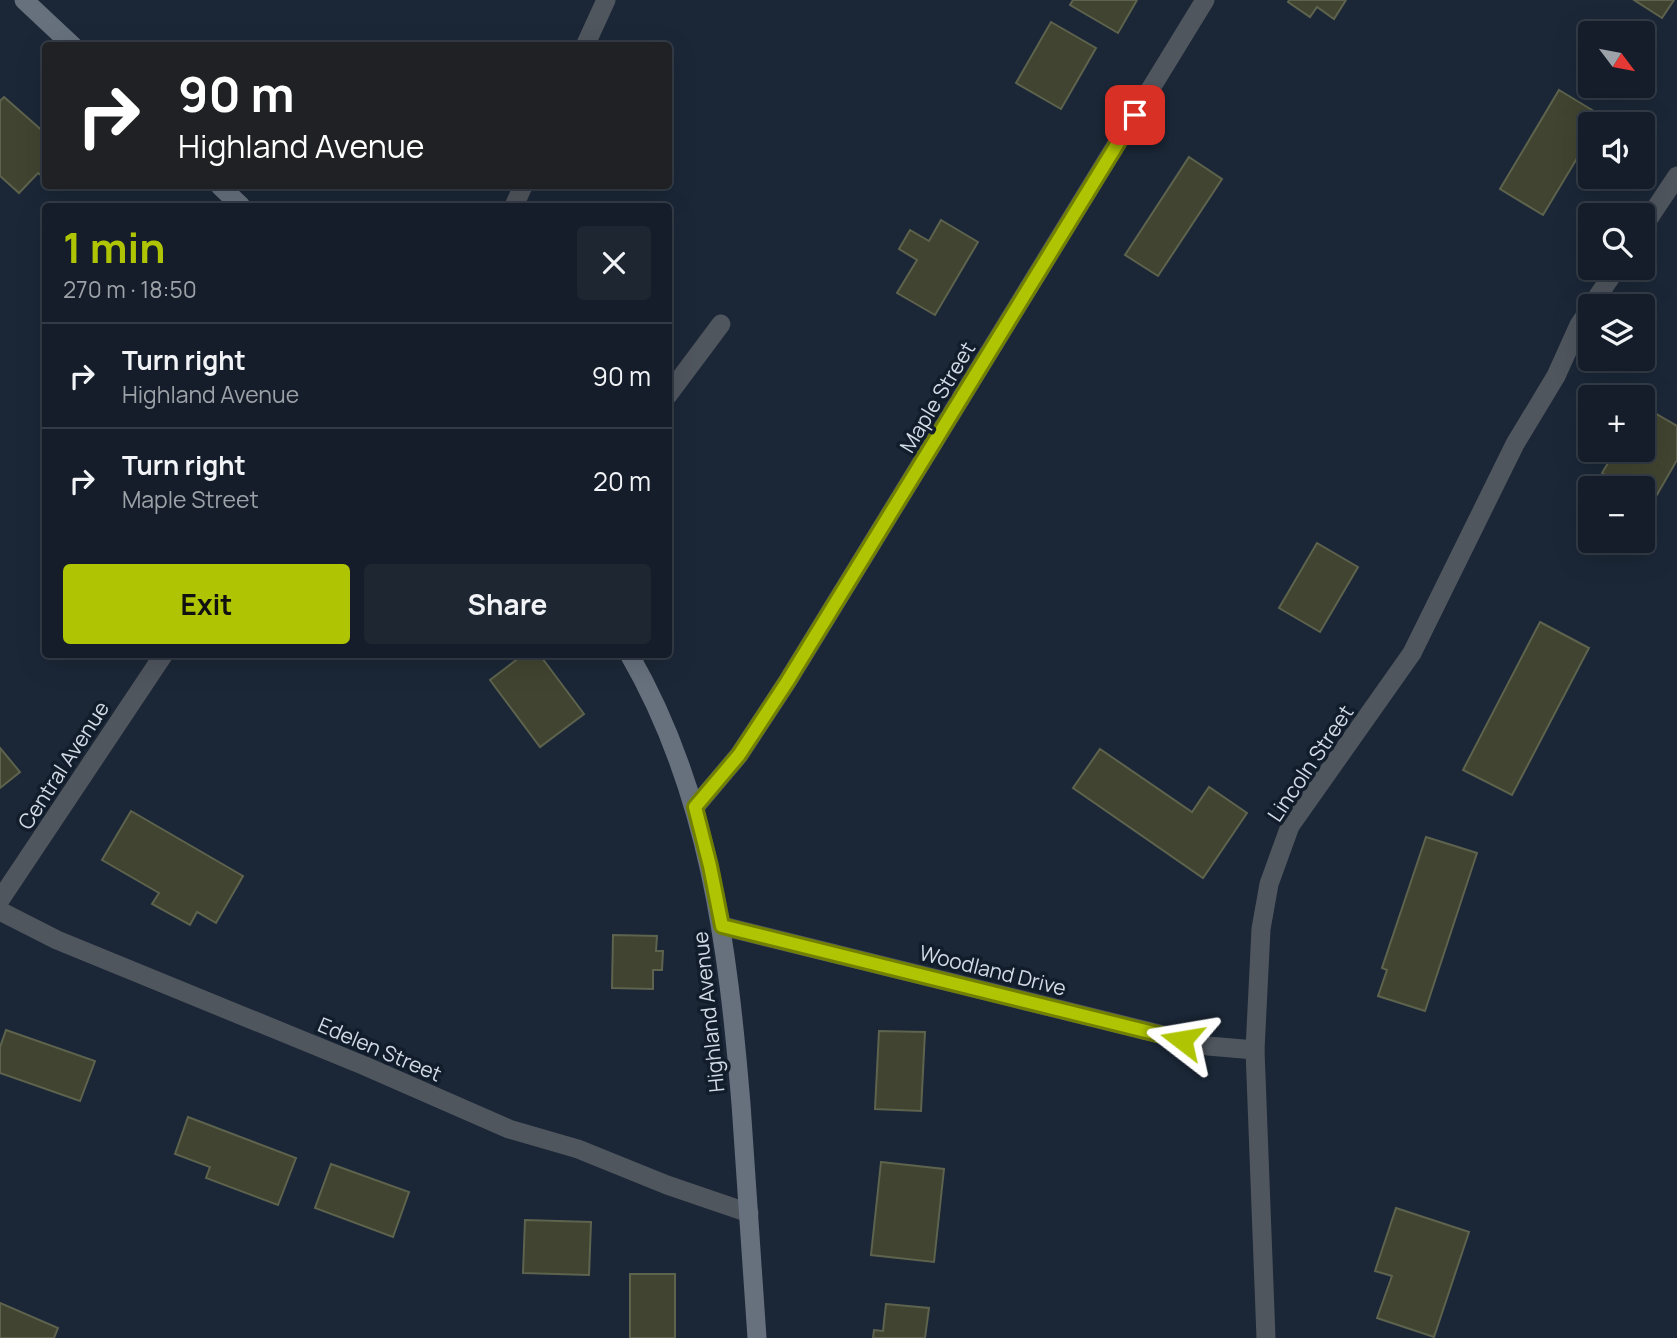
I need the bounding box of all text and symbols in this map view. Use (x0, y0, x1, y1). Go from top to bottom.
north arrow (1578, 21, 1656, 98)
map controls (1578, 21, 1655, 553)
text: 90 m (178, 60, 295, 127)
icon: right (63, 70, 154, 161)
pin (1105, 85, 1165, 145)
icon: arrive (1116, 96, 1154, 134)
button: sound (1578, 112, 1655, 189)
text: Highland Avenue (178, 124, 424, 168)
button: search (1578, 203, 1655, 280)
text: 1 min (63, 218, 166, 276)
button: close (577, 226, 651, 300)
text: 270 m · 18:50 (63, 273, 197, 305)
button: layers (1578, 294, 1655, 371)
street label: Maple Street (893, 336, 981, 458)
text: Turn right (122, 342, 246, 378)
icon: right (63, 357, 101, 395)
text: 90 m (592, 358, 651, 394)
text: Highland Avenue (122, 378, 299, 410)
button: + (1578, 385, 1655, 462)
text: Turn right (122, 447, 246, 483)
icon: right (63, 462, 101, 500)
text: 20 m (593, 463, 651, 499)
button: − (1578, 476, 1655, 553)
text: Maple Street (122, 483, 259, 515)
button: Exit (63, 564, 350, 644)
button: Share (364, 564, 651, 644)
street label: Central Avenue (11, 695, 115, 835)
street label: Lincoln Street (1261, 699, 1359, 827)
street label: Highland Avenue (686, 930, 730, 1094)
street label: Woodland Drive (917, 938, 1069, 1002)
position arrow (1145, 1003, 1219, 1077)
street label: Edelen Street (314, 1010, 446, 1088)

